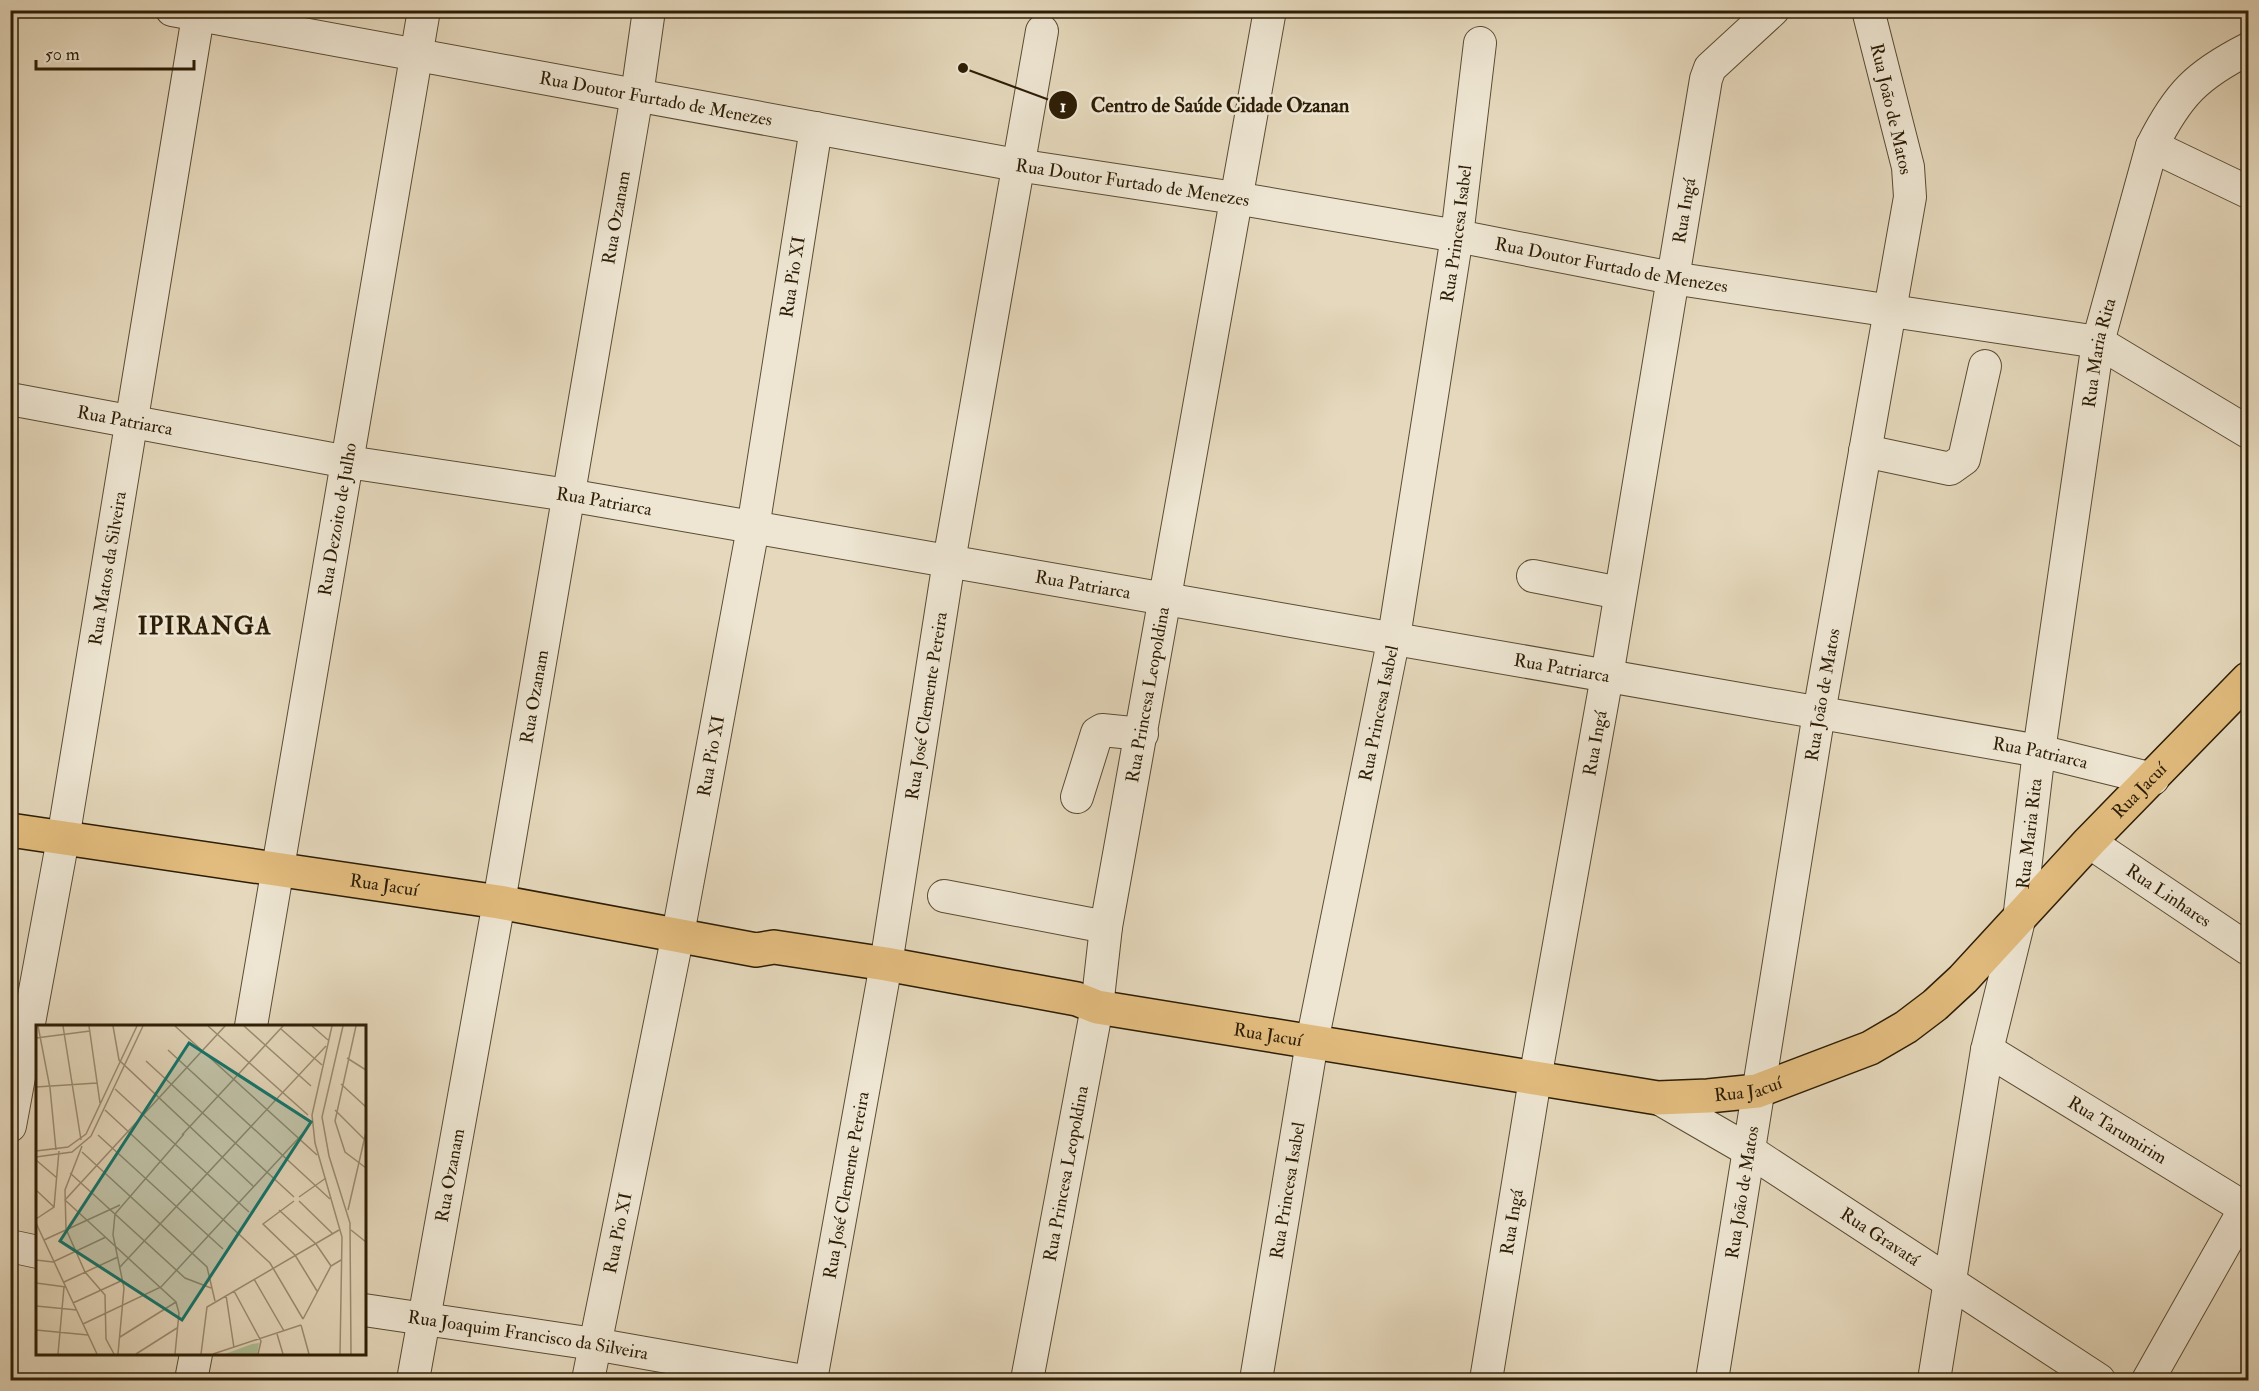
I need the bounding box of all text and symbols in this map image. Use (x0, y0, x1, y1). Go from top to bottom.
scale bar (36, 33, 194, 71)
street label: Rua João de Matos (1865, 41, 1917, 177)
text: 50 m (45, 43, 80, 66)
street label: Rua Doutor Furtado de Menezes (538, 66, 774, 131)
callout: Centro de Saúde Cidade Ozanan (1048, 86, 1361, 124)
text: Centro de Saúde Cidade Ozanan (1091, 93, 1350, 118)
text: 1 (1060, 95, 1066, 118)
street label: Rua Doutor Furtado de Menezes (1014, 153, 1251, 212)
street label: Rua Princesa Isabel (1435, 163, 1477, 304)
street label: Rua Ozanam (597, 169, 635, 266)
street label: Rua Ingá (1667, 176, 1701, 245)
street label: Rua Doutor Furtado de Menezes (1493, 232, 1729, 298)
street label: Rua Pio XI (775, 235, 810, 319)
street label: Rua Maria Rita (2077, 295, 2121, 409)
street label: Rua Patriarca (75, 400, 175, 441)
street label: Rua Dezoito de Julho (313, 441, 362, 598)
street label: Rua Patriarca (555, 482, 654, 521)
street label: Rua Matos da Silveira (83, 489, 131, 647)
street label: Rua Patriarca (1033, 565, 1133, 604)
street label: Rua Princesa Leopoldina (1121, 604, 1175, 785)
street label: Rua José Clemente Pereira (900, 610, 952, 802)
district label: IPIRANGA (138, 611, 272, 642)
street label: Rua João de Matos (1800, 627, 1845, 763)
street label: Rua Princesa Isabel (1354, 643, 1404, 783)
street label: Rua Ozanam (515, 648, 553, 745)
street label: Rua Patriarca (1512, 648, 1612, 688)
street label: Rua Ingá (1578, 708, 1612, 778)
street label: Rua Pio XI (692, 714, 730, 798)
street label: Rua Patriarca (1991, 732, 2091, 774)
street label: Rua Jacuí (2107, 757, 2172, 823)
street label: Rua Maria Rita (2011, 776, 2047, 890)
street label: Rua Linhares (2122, 859, 2216, 932)
street label: Rua Jacuí (348, 869, 421, 902)
street label: Rua Jacuí (1232, 1018, 1305, 1052)
inset map (36, 1025, 366, 1355)
street label: Rua Jacuí (1713, 1071, 1786, 1107)
street label: Rua Princesa Leopoldina (1038, 1083, 1094, 1263)
street label: Rua José Clemente Pereira (818, 1089, 874, 1281)
street label: Rua Tarumirim (2064, 1091, 2171, 1169)
street label: Rua Princesa Isabel (1265, 1120, 1310, 1261)
street label: Rua João de Matos (1720, 1124, 1764, 1261)
street label: Rua Ozanam (430, 1127, 470, 1224)
street label: Rua Ingá (1495, 1187, 1528, 1257)
street label: Rua Pio XI (598, 1190, 637, 1275)
street label: Rua Gravatá (1836, 1202, 1925, 1271)
street label: Rua Joaquim Francisco da Silveira (406, 1305, 651, 1365)

